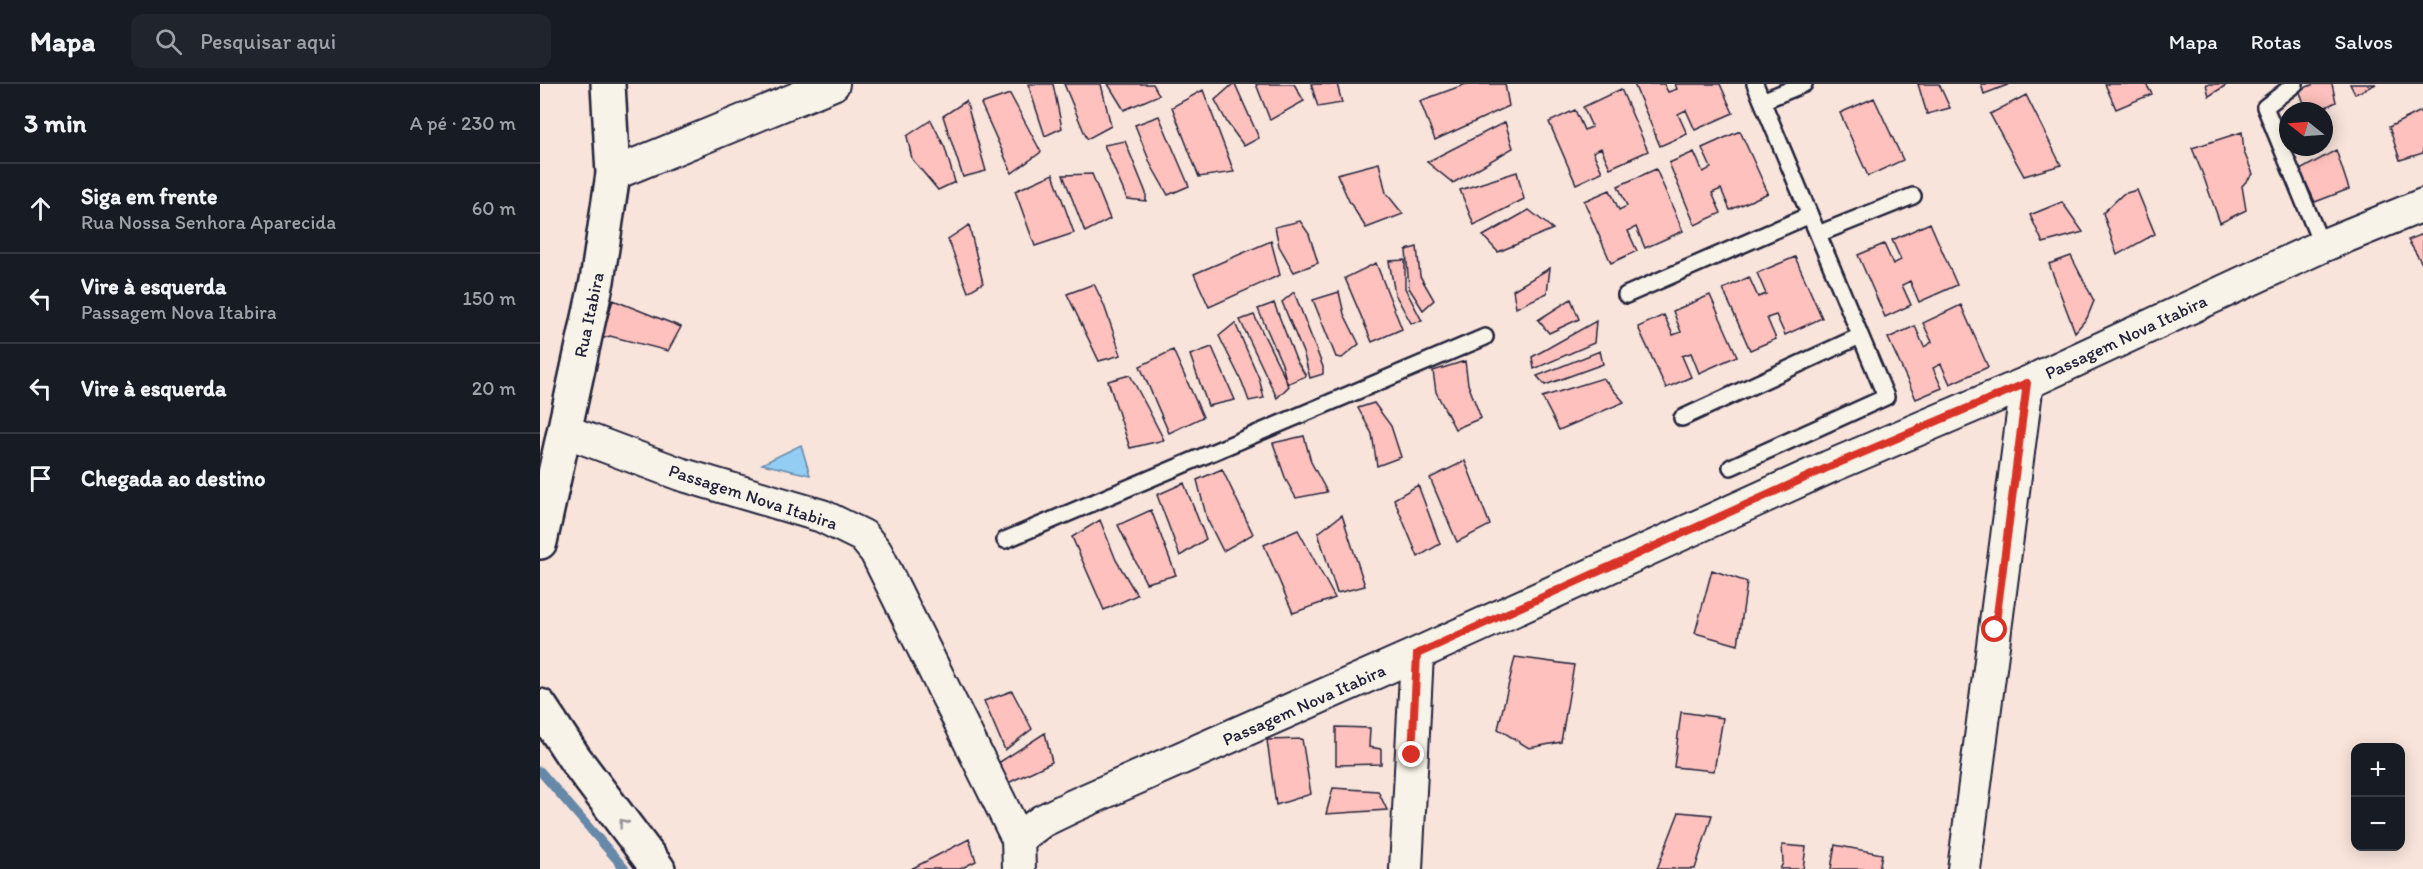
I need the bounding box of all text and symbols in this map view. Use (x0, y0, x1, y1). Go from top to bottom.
search box (131, 14, 551, 68)
text: Mapa (30, 24, 95, 58)
icon: search (152, 25, 185, 58)
text: Pesquisar aqui (200, 28, 336, 55)
text: Mapa (2169, 29, 2218, 54)
text: Rotas (2251, 29, 2301, 54)
text: Salvos (2334, 29, 2393, 54)
north arrow (2279, 102, 2333, 156)
text: 3 min (24, 107, 86, 139)
text: A pé · 230 m (410, 111, 516, 135)
text: Siga em frente (81, 183, 217, 210)
icon: ahead (24, 192, 57, 225)
text: 60 m (472, 196, 516, 220)
text: Rua Nossa Senhora Aparecida (81, 210, 336, 234)
street label: Rua Itabira (569, 270, 609, 360)
text: Vire à esquerda (81, 273, 226, 300)
icon: left (24, 282, 57, 315)
text: 150 m (463, 286, 516, 310)
street label: Passagem Nova Itabira (2042, 290, 2211, 384)
text: Passagem Nova Itabira (81, 300, 277, 324)
icon: left (24, 372, 57, 405)
text: Vire à esquerda (81, 375, 226, 402)
text: 20 m (472, 376, 516, 400)
street label: Passagem Nova Itabira (666, 459, 840, 535)
icon: arrive (24, 462, 57, 495)
text: Chegada ao destino (81, 465, 265, 492)
route start (1981, 616, 2007, 642)
street label: Passagem Nova Itabira (1219, 659, 1389, 751)
route end (1398, 741, 1424, 767)
map controls (2351, 743, 2405, 851)
button: + (2351, 743, 2405, 797)
button: − (2351, 797, 2405, 851)
one-way arrow (619, 818, 630, 829)

